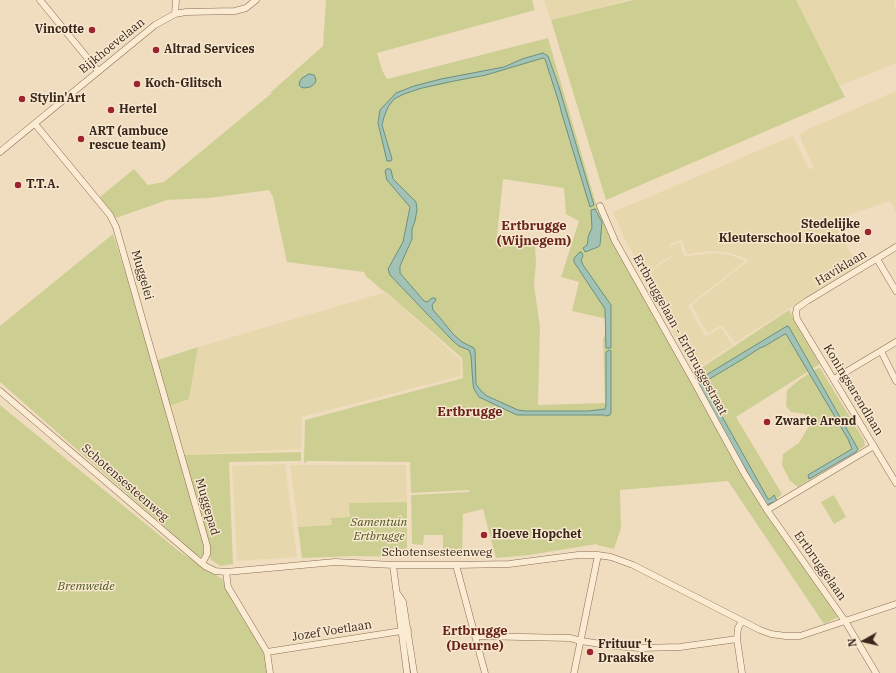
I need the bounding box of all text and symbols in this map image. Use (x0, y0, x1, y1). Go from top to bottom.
street label: Bijkhoevelaan (76, 15, 148, 77)
place label: Vincotte (35, 23, 84, 37)
marker: Vincotte (87, 25, 97, 35)
place label: Altrad Services (164, 43, 255, 57)
marker: Altrad Services (151, 45, 161, 55)
place label: Koch-Glitsch (145, 77, 222, 91)
marker: Koch-Glitsch (132, 79, 142, 89)
place label: Stylin'Art (30, 92, 85, 106)
marker: Stylin'Art (17, 94, 27, 104)
place label: Hertel (119, 103, 157, 117)
marker: Hertel (106, 105, 116, 115)
place label: ART (ambuce rescue team) (89, 125, 168, 153)
marker: ART (ambuce rescue team) (76, 134, 86, 144)
place label: T.T.A. (26, 178, 59, 192)
marker: T.T.A. (13, 180, 23, 190)
district label: Ertbrugge (Wijnegem) (497, 218, 571, 249)
place label: Stedelijke Kleuterschool Koekatoe (719, 218, 860, 246)
marker: Stedelijke Kleuterschool Koekatoe (863, 227, 873, 237)
street label: Haviklaan (813, 247, 869, 289)
street label: Muggelei (128, 248, 156, 302)
street label: Ertbruggelaan - Ertbruggestraat (630, 252, 730, 418)
street label: Koningsarendlaan (820, 342, 886, 438)
district label: Ertbrugge (437, 404, 503, 420)
place label: Zwarte Arend (775, 415, 856, 429)
marker: Zwarte Arend (762, 417, 772, 427)
street label: Schotensesteenweg (78, 441, 172, 525)
street label: Muggepad (192, 477, 222, 537)
park label: Samentuin Ertbrugge (351, 516, 407, 544)
place label: Hoeve Hopchet (492, 528, 582, 542)
street label: Ertbruggelaan (791, 529, 849, 603)
marker: Hoeve Hopchet (479, 530, 489, 540)
street label: Schotensesteenweg (382, 546, 492, 560)
park label: Bremweide (58, 580, 114, 594)
street label: Jozef Voetlaan (291, 618, 373, 644)
north arrow (844, 621, 884, 661)
district label: Ertbrugge (Deurne) (442, 623, 508, 654)
text: N (845, 637, 860, 648)
place label: Frituur 't Draakske (598, 638, 654, 666)
marker: Frituur 't Draakske (585, 647, 595, 657)

